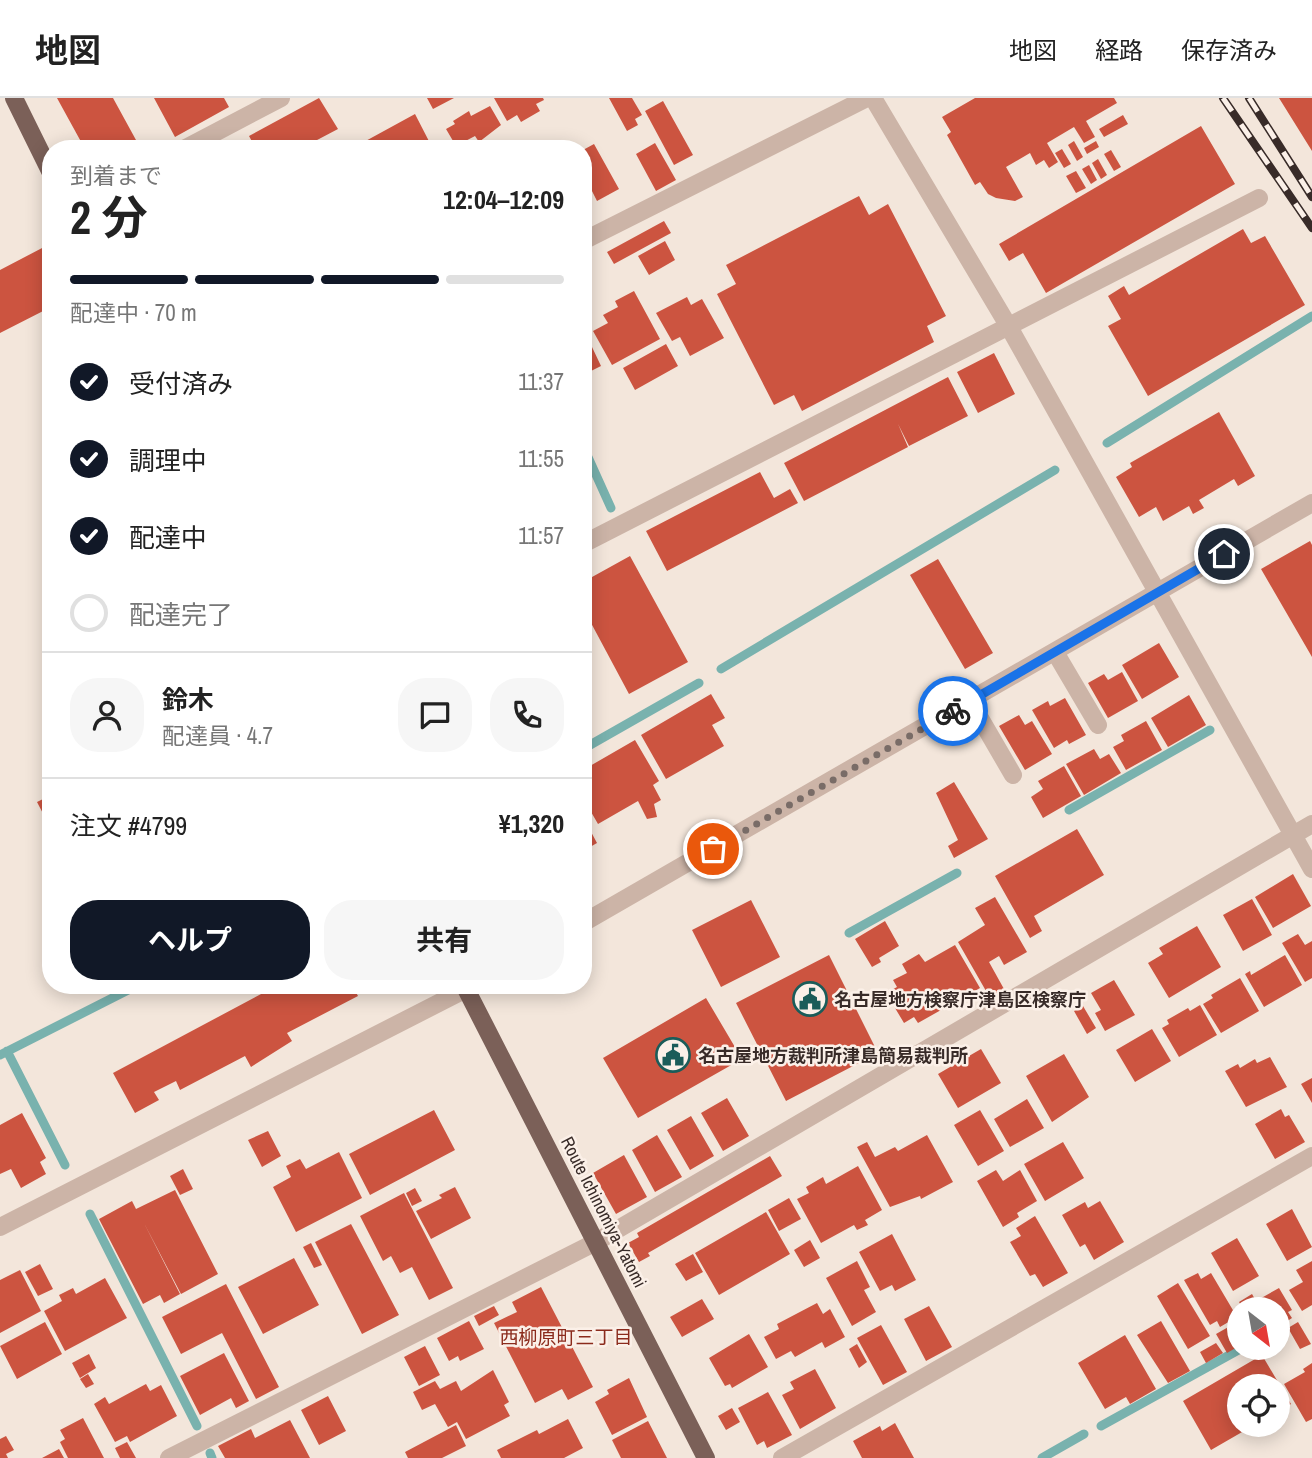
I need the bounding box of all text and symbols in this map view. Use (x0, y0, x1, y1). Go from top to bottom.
text: 地図 (35, 28, 101, 72)
text: 地図 (1009, 34, 1057, 66)
text: 経路 (1095, 34, 1143, 66)
text: 保存済み (1181, 34, 1277, 66)
text: 到着まで (70, 160, 162, 191)
text: 12:04–12:09 (443, 182, 564, 217)
text: 2 分 (70, 186, 147, 248)
text: 配達中 · 70 m (70, 297, 197, 328)
icon: check (70, 363, 108, 401)
text: 受付済み (129, 366, 233, 401)
text: 11:37 (518, 366, 564, 397)
icon: check (70, 440, 108, 478)
text: 調理中 (129, 443, 207, 478)
text: 11:55 (518, 443, 564, 474)
icon: check (70, 517, 108, 555)
text: 配達中 (129, 520, 207, 555)
text: 11:57 (518, 520, 564, 551)
pin (1194, 524, 1254, 584)
icon: home (1205, 535, 1243, 573)
text: 配達完了 (129, 597, 233, 632)
courier (918, 676, 988, 746)
button: person (70, 678, 144, 752)
button: chat (398, 678, 472, 752)
button: phone (490, 678, 564, 752)
text: 鈴木 (162, 682, 214, 717)
icon: bike (934, 692, 972, 730)
text: 配達員 · 4.7 (162, 720, 273, 751)
text: ¥1,320 (499, 806, 564, 841)
text: 注文 #4799 (70, 808, 187, 843)
pin (683, 819, 743, 879)
icon: bag (694, 830, 732, 868)
button: ヘルプ (70, 900, 310, 980)
button: 共有 (324, 900, 564, 980)
public building icon: 名古屋地方検察庁津島区検察庁 (791, 980, 829, 1018)
place label: 名古屋地方検察庁津島区検察庁 (834, 987, 1086, 1012)
public building icon: 名古屋地方裁判所津島簡易裁判所 (654, 1036, 692, 1074)
place label: 名古屋地方裁判所津島簡易裁判所 (698, 1043, 968, 1068)
street label: Route Ichinomiya-Yatomi (555, 1132, 653, 1292)
north arrow (1227, 1297, 1290, 1360)
map controls (1227, 1297, 1290, 1437)
district label: 西柳原町三丁目 (499, 1324, 633, 1350)
button: locate (1227, 1374, 1290, 1437)

